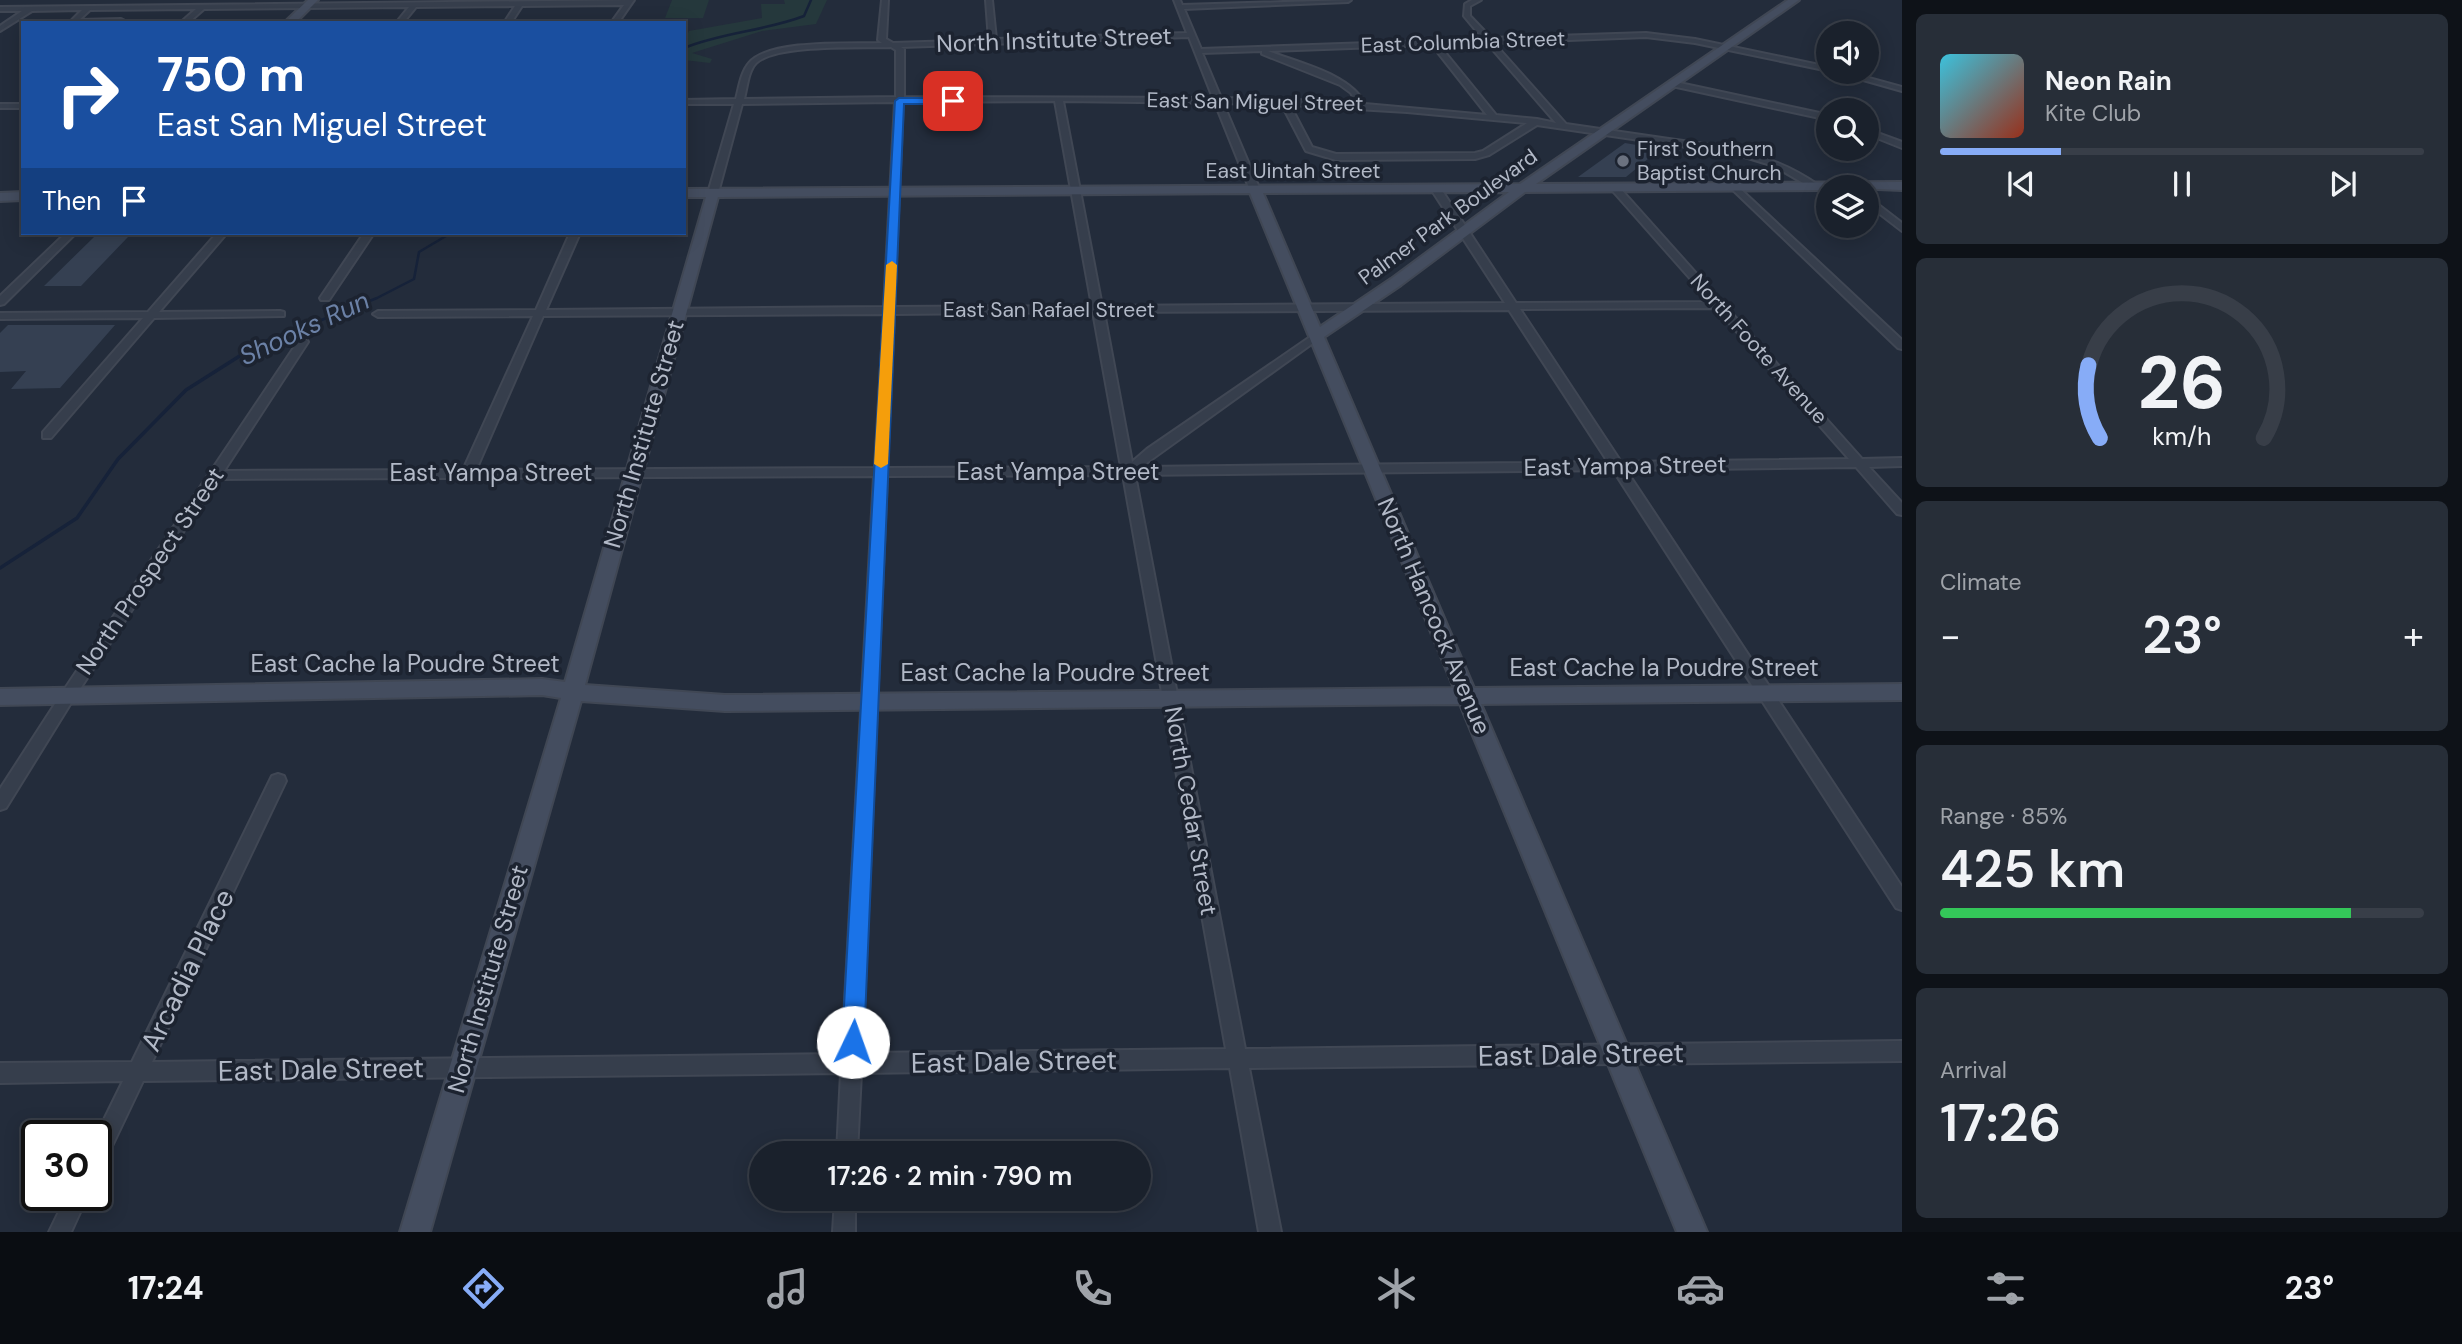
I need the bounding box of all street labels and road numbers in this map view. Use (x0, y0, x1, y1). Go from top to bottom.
street label: North Institute Street (936, 20, 1172, 59)
street label: East Columbia Street (1360, 24, 1566, 60)
street label: East San Miguel Street (1146, 86, 1364, 118)
street label: Palmer Park Boulevard (1353, 143, 1543, 291)
street label: East Uintah Street (1206, 157, 1380, 185)
street label: North Foote Avenue (1684, 268, 1834, 430)
street label: East San Rafael Street (943, 296, 1155, 324)
street label: North Institute Street (596, 316, 691, 551)
street label: East Yampa Street (1523, 448, 1727, 483)
street label: East Yampa Street (956, 456, 1160, 487)
street label: East Yampa Street (389, 457, 593, 488)
street label: North Prospect Street (69, 461, 231, 680)
street label: North Hancock Avenue (1371, 493, 1498, 739)
street label: East Cache la Poudre Street (250, 648, 560, 679)
street label: East Cache la Poudre Street (1509, 652, 1819, 683)
street label: East Cache la Poudre Street (900, 657, 1210, 688)
street label: North Cedar Street (1158, 704, 1225, 918)
street label: North Institute Street (440, 861, 535, 1096)
street label: Arcadia Place (132, 883, 243, 1058)
street label: East Dale Street (1478, 1034, 1685, 1075)
street label: East Dale Street (911, 1041, 1118, 1082)
street label: East Dale Street (218, 1049, 425, 1090)

